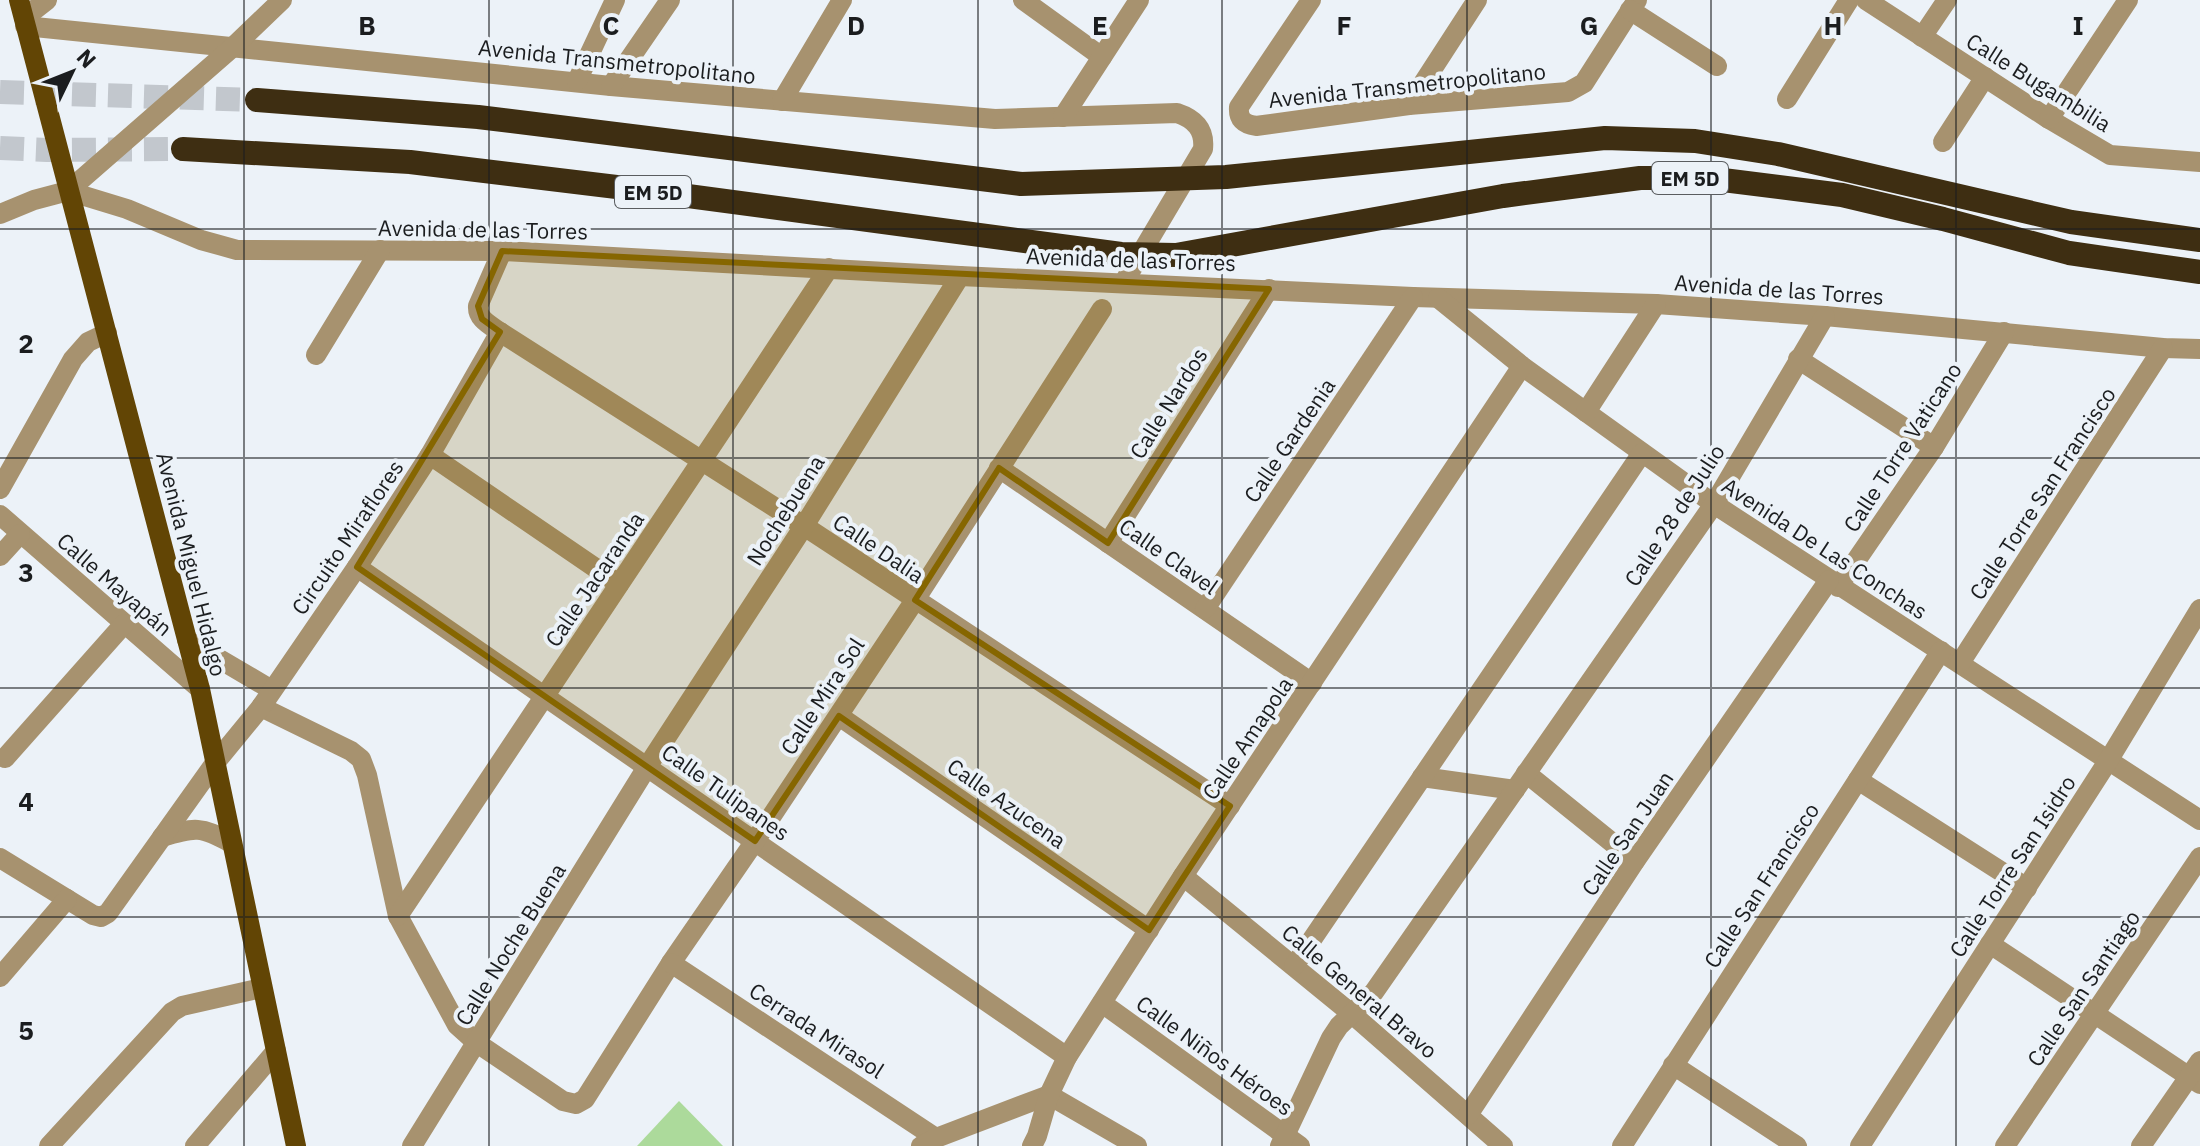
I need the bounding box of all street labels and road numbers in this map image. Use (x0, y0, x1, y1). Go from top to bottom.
street label: Calle Bugambilia (1961, 26, 2117, 138)
street label: Avenida Transmetropolitano (477, 32, 757, 90)
street label: Avenida Transmetropolitano (1267, 56, 1547, 114)
road number: EM 5D (1652, 162, 1728, 194)
road number: EM 5D (615, 176, 691, 208)
street label: Avenida de las Torres (378, 213, 588, 245)
street label: Avenida de las Torres (1026, 241, 1236, 277)
street label: Avenida de las Torres (1673, 267, 1885, 311)
street label: Calle Nardos (1122, 342, 1214, 464)
street label: Calle Torre Vaticano (1836, 357, 1968, 537)
street label: Calle Gardenia (1237, 372, 1341, 508)
street label: Calle Torre San Francisco (1962, 381, 2122, 605)
street label: Calle 28 de Julio (1617, 438, 1731, 592)
street label: Avenida Miguel Hidalgo (150, 449, 234, 679)
street label: Nochebuena (740, 449, 831, 571)
street label: Circuito Miraflores (284, 454, 410, 620)
street label: Avenida De Las Conchas (1717, 471, 1933, 625)
street label: Calle Jacaranda (538, 506, 650, 652)
street label: Calle Dalia (828, 507, 931, 589)
street label: Calle Clavel (1114, 511, 1224, 601)
street label: Calle Mayapán (51, 526, 179, 642)
street label: Calle Mira Sol (773, 632, 871, 760)
street label: Calle Amapola (1195, 671, 1299, 805)
street label: Calle Tulipanes (656, 737, 796, 847)
street label: Calle Azucena (942, 751, 1072, 855)
street label: Calle San Juan (1575, 765, 1679, 901)
street label: Calle Torre San Isidro (1942, 769, 2082, 963)
street label: Calle San Francisco (1697, 797, 1825, 973)
street label: Calle Noche Buena (448, 857, 572, 1031)
street label: Calle San Santiago (2020, 904, 2146, 1072)
street label: Calle General Bravo (1276, 917, 1444, 1065)
street label: Cerrada Mirasol (744, 976, 890, 1084)
street label: Calle Niños Héroes (1131, 988, 1299, 1122)

